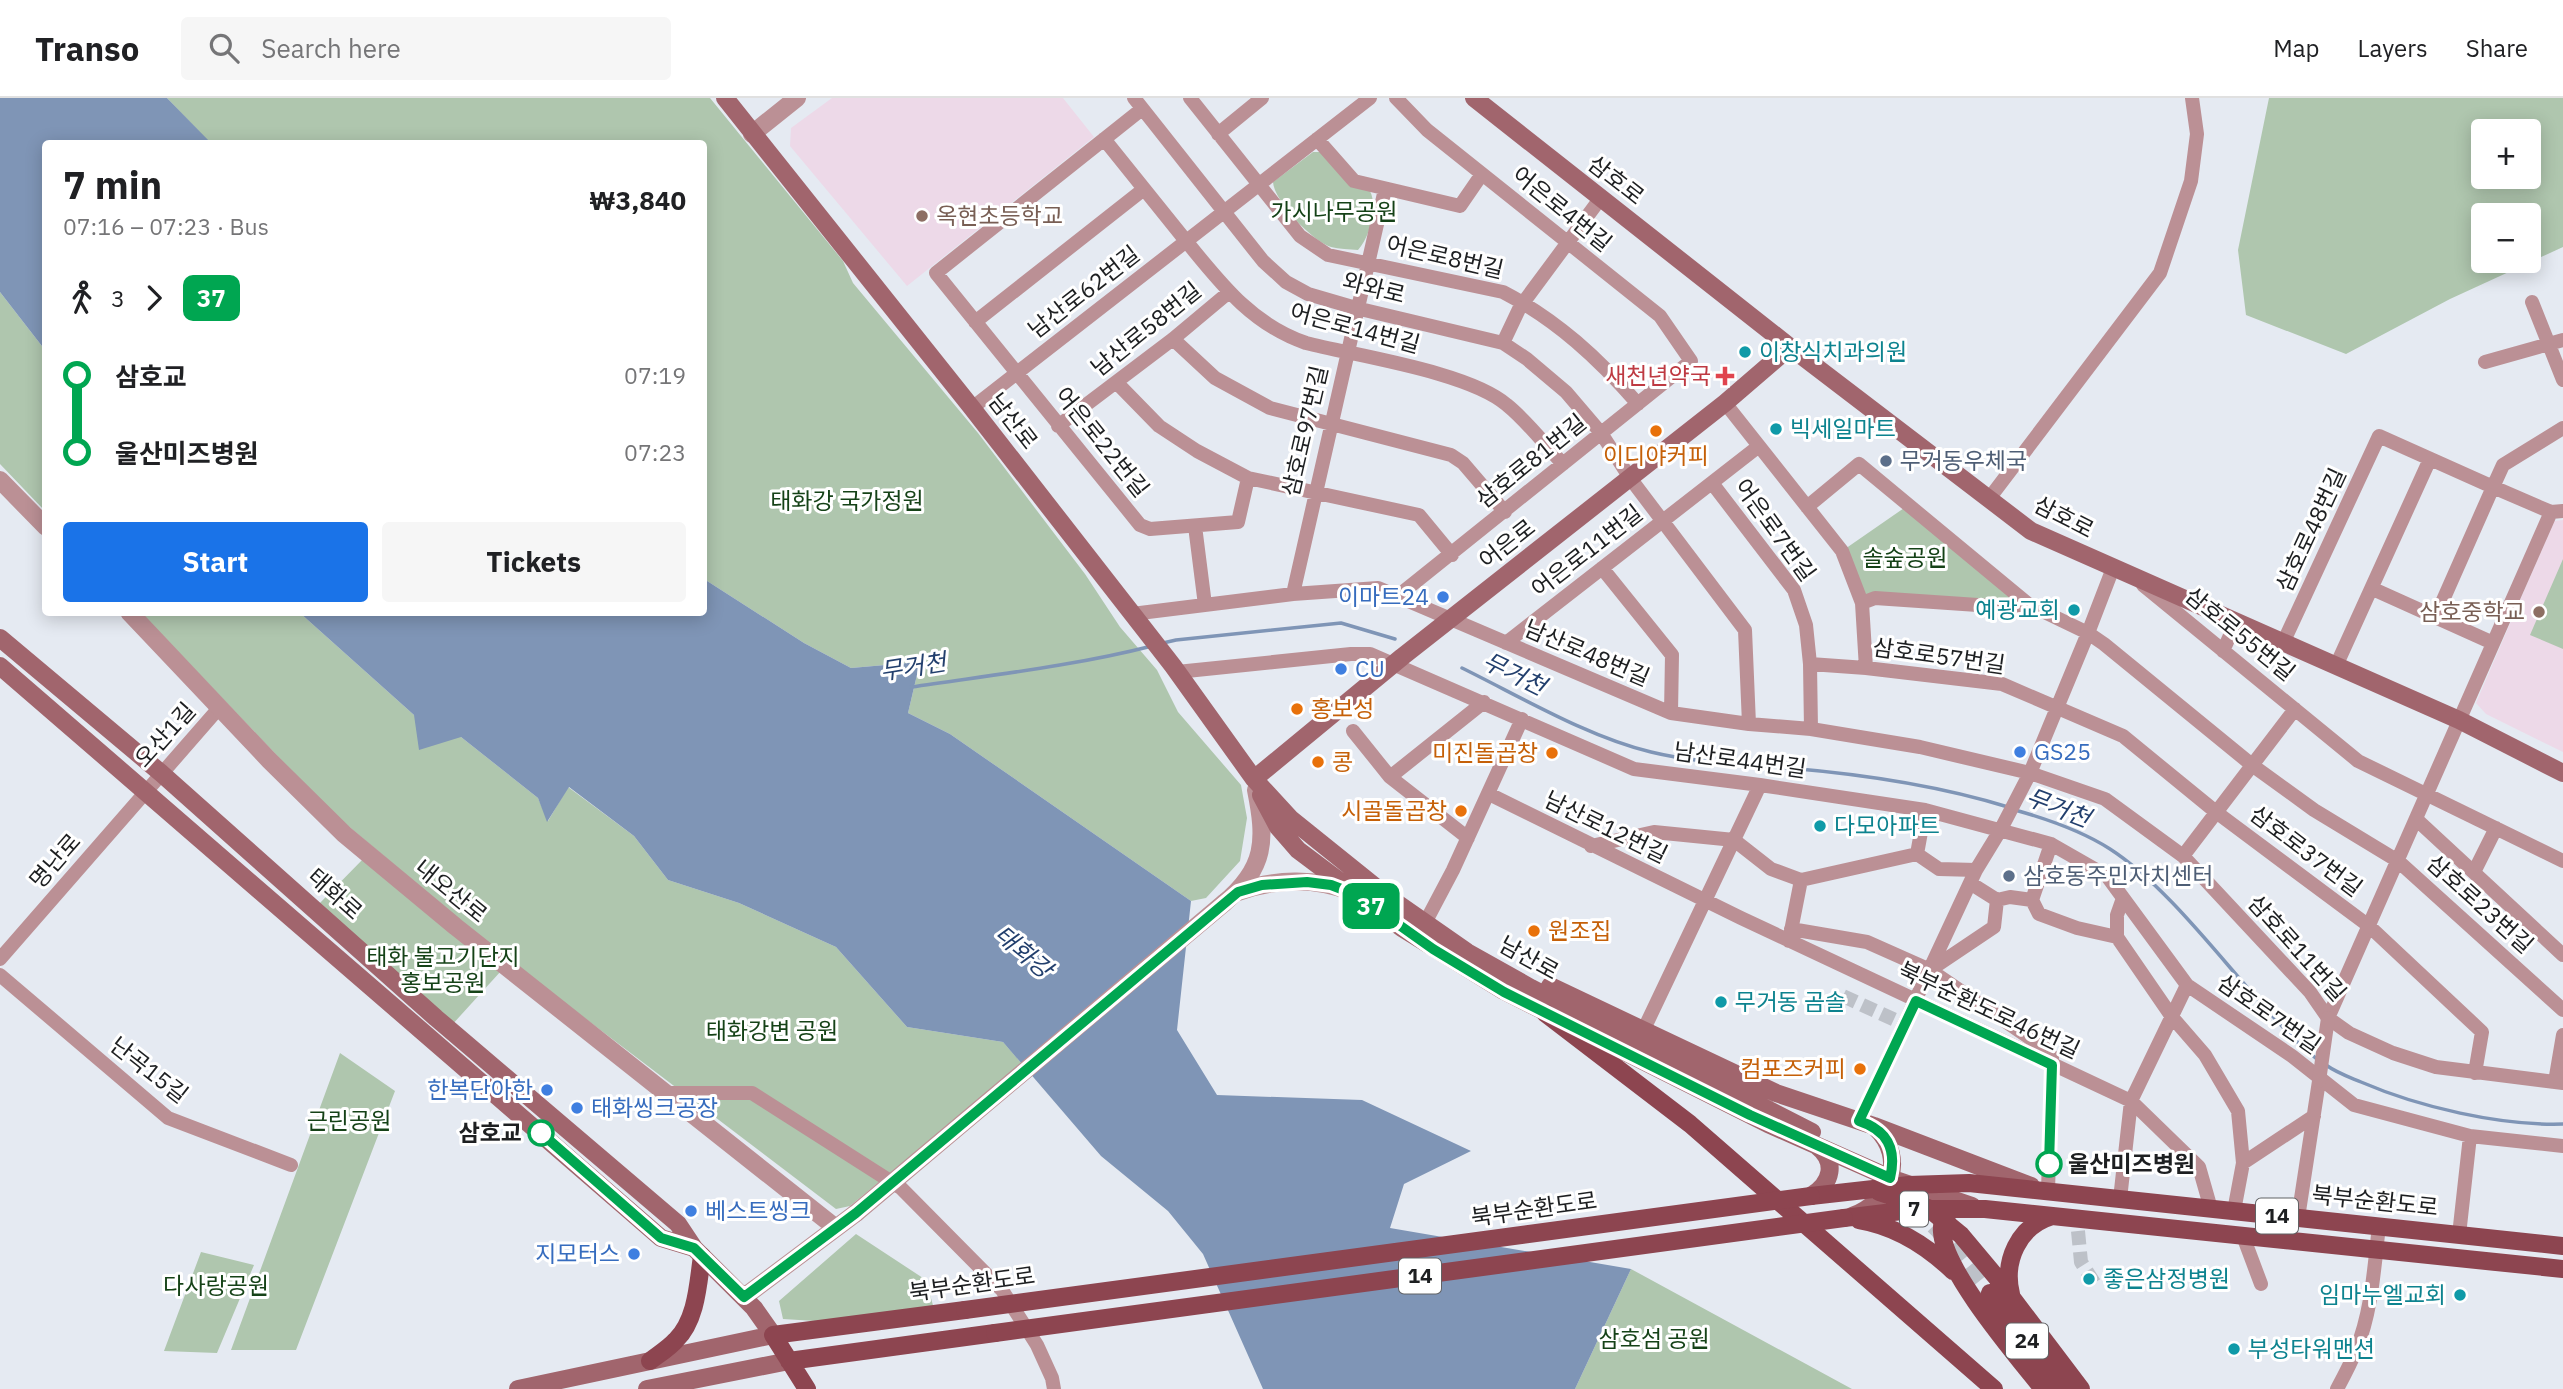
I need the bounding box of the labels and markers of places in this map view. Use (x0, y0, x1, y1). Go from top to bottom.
place label: 옥현초등학교 (936, 200, 1063, 230)
marker: 옥현초등학교 (914, 208, 930, 224)
place label: 이창식치과의원 (1759, 336, 1907, 366)
marker: 이창식치과의원 (1737, 344, 1753, 360)
place label: 새천년약국 (1605, 360, 1711, 390)
marker: 새천년약국 (1717, 368, 1733, 384)
place label: 빅세일마트 (1790, 413, 1896, 443)
marker: 빅세일마트 (1768, 421, 1784, 437)
marker: 이디야커피 (1648, 423, 1664, 439)
place label: 이디야커피 (1603, 440, 1709, 470)
place label: 무거동우체국 (1900, 445, 2027, 475)
marker: 무거동우체국 (1878, 453, 1894, 469)
place label: 이마트24 (1338, 581, 1429, 611)
marker: 이마트24 (1435, 589, 1451, 605)
place label: 예광교회 (1975, 594, 2060, 624)
place label: 삼호중학교 (2419, 596, 2525, 626)
marker: 예광교회 (2066, 602, 2082, 618)
marker: 삼호중학교 (2531, 604, 2547, 620)
place label: CU (1355, 653, 1385, 683)
marker: CU (1333, 661, 1349, 677)
place label: 홍보성 (1311, 693, 1374, 723)
marker: 홍보성 (1289, 701, 1305, 717)
place label: GS25 (2034, 736, 2091, 766)
place label: 미진돌곱창 (1432, 737, 1538, 767)
marker: GS25 (2012, 744, 2028, 760)
marker: 미진돌곱창 (1544, 745, 1560, 761)
place label: 콩 (1332, 746, 1353, 776)
marker: 콩 (1310, 754, 1326, 770)
place label: 시골돌곱창 (1341, 795, 1447, 825)
marker: 시골돌곱창 (1453, 803, 1469, 819)
place label: 다모아파트 (1834, 810, 1940, 840)
marker: 다모아파트 (1812, 818, 1828, 834)
place label: 삼호동주민자치센터 (2023, 860, 2213, 890)
marker: 삼호동주민자치센터 (2001, 868, 2017, 884)
place label: 원조집 (1548, 915, 1611, 945)
marker: 원조집 (1526, 923, 1542, 939)
place label: 무거동 곰솔 (1735, 986, 1846, 1016)
marker: 무거동 곰솔 (1713, 994, 1729, 1010)
place label: 컴포즈커피 (1740, 1053, 1846, 1083)
marker: 컴포즈커피 (1852, 1061, 1868, 1077)
place label: 한복단아한 (427, 1074, 533, 1104)
marker: 한복단아한 (539, 1082, 555, 1098)
place label: 태화씽크공장 (591, 1092, 718, 1122)
marker: 태화씽크공장 (569, 1100, 585, 1116)
place label: 삼호교 (459, 1117, 522, 1147)
marker: 삼호교 (528, 1120, 554, 1146)
place label: 울산미즈병원 (2068, 1148, 2195, 1178)
marker: 울산미즈병원 (2036, 1151, 2062, 1177)
place label: 베스트씽크 (705, 1195, 811, 1225)
marker: 베스트씽크 (683, 1203, 699, 1219)
place label: 지모터스 (535, 1238, 620, 1268)
marker: 지모터스 (626, 1246, 642, 1262)
place label: 좋은삼정병원 (2103, 1263, 2230, 1293)
marker: 좋은삼정병원 (2081, 1271, 2097, 1287)
place label: 임마누엘교회 (2319, 1279, 2446, 1309)
marker: 임마누엘교회 (2452, 1287, 2468, 1303)
place label: 부성타워맨션 (2248, 1333, 2375, 1363)
marker: 부성타워맨션 (2226, 1341, 2242, 1357)

